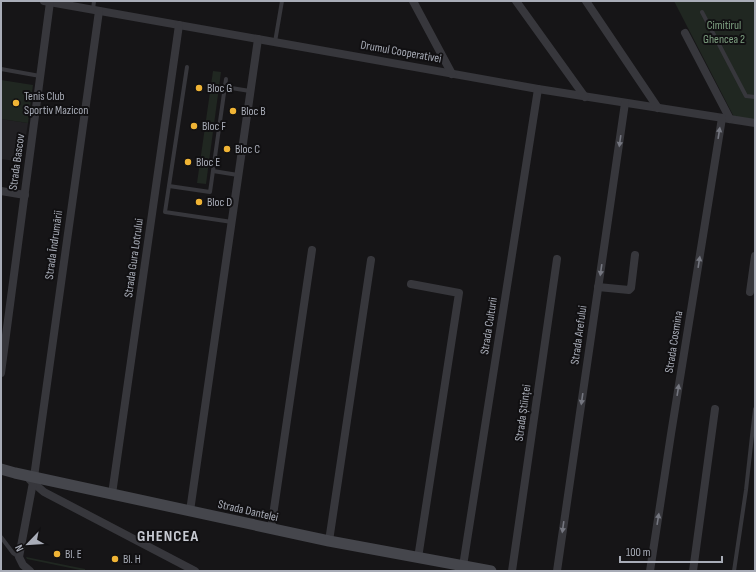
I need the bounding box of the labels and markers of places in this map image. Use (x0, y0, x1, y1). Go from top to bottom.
place label: Bloc G (207, 81, 232, 96)
marker: Bloc G (194, 83, 204, 93)
place label: Tenis Club Sportiv Mazicon (24, 89, 88, 118)
marker: Tenis Club Sportiv Mazicon (11, 98, 21, 108)
place label: Bloc B (241, 104, 266, 119)
marker: Bloc B (228, 106, 238, 116)
place label: Bloc F (202, 119, 226, 134)
marker: Bloc F (189, 121, 199, 131)
place label: Bloc C (235, 142, 260, 157)
marker: Bloc C (222, 144, 232, 154)
place label: Bloc E (196, 155, 220, 170)
marker: Bloc E (183, 157, 193, 167)
place label: Bloc D (207, 195, 232, 210)
marker: Bloc D (194, 197, 204, 207)
place label: Bl. E (65, 547, 82, 562)
marker: Bl. E (52, 549, 62, 559)
place label: Bl. H (123, 552, 141, 567)
marker: Bl. H (110, 554, 120, 564)

